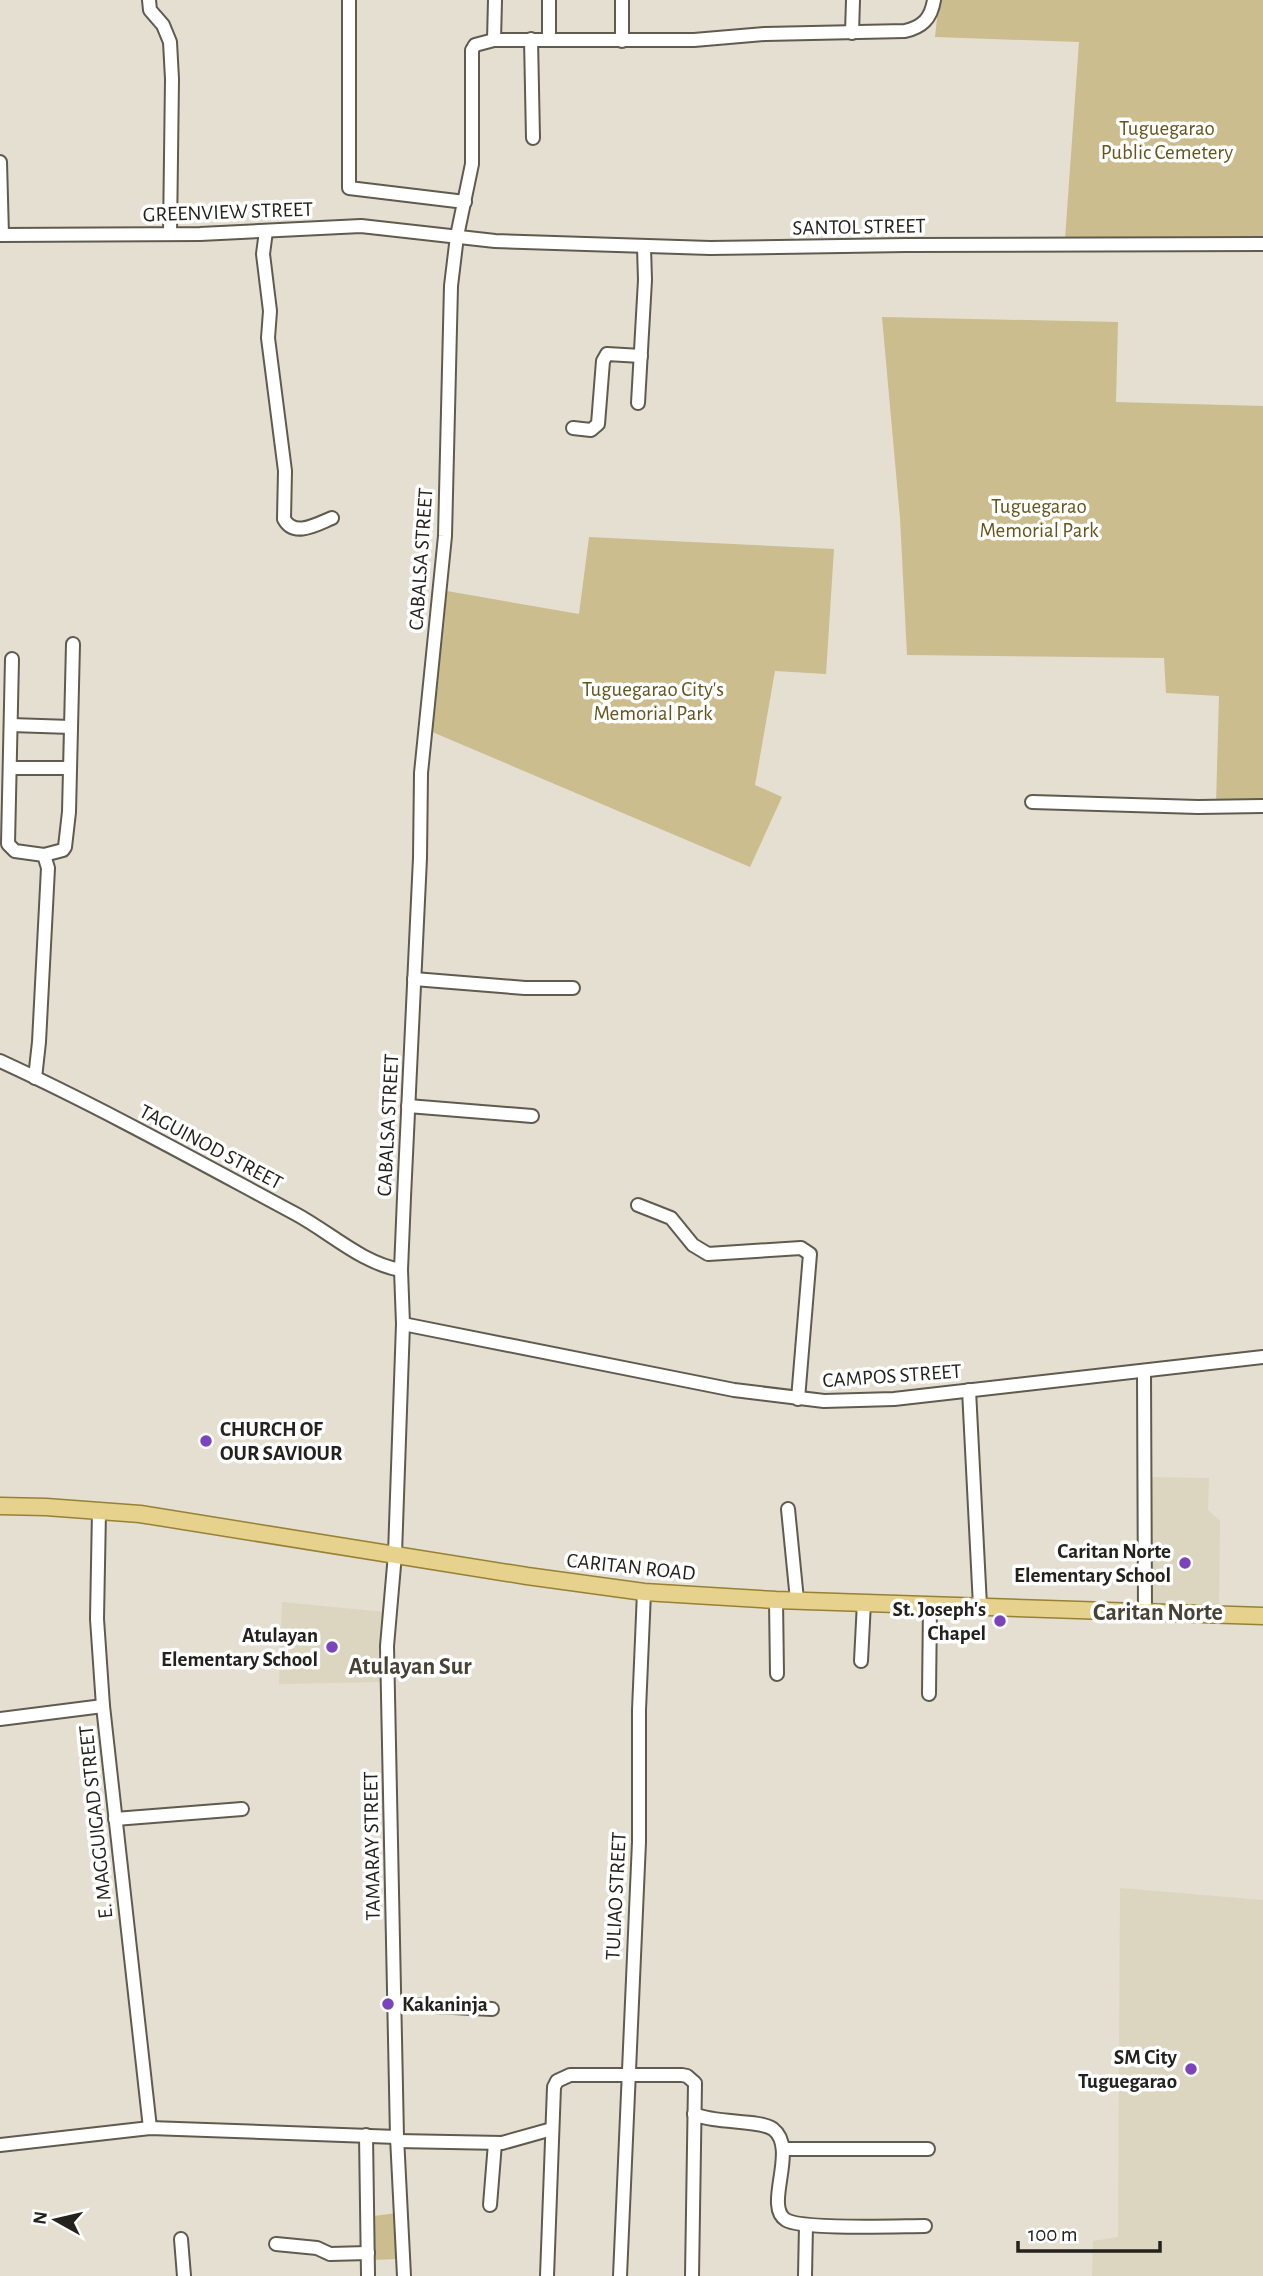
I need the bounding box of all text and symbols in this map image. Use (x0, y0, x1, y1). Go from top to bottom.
park label: Tuguegarao Public Cemetery (1101, 118, 1233, 163)
street label: GREENVIEW STREET (143, 199, 313, 225)
street label: SANTOL STREET (792, 215, 926, 239)
street label: CABALSA STREET (406, 487, 436, 631)
park label: Tuguegarao Memorial Park (979, 496, 1099, 541)
park label: Tuguegarao City's Memorial Park (582, 679, 724, 724)
street label: CABALSA STREET (374, 1053, 402, 1197)
street label: TAGUINOD STREET (136, 1100, 286, 1194)
street label: CAMPOS STREET (822, 1361, 962, 1391)
place label: CHURCH OF OUR SAVIOUR (220, 1419, 342, 1464)
marker: CHURCH OF OUR SAVIOUR (198, 1433, 214, 1449)
place label: Caritan Norte Elementary School (1014, 1541, 1171, 1586)
street label: CARITAN ROAD (566, 1550, 696, 1584)
marker: Caritan Norte Elementary School (1177, 1555, 1193, 1571)
place label: St. Joseph's Chapel (893, 1599, 986, 1644)
district label: Caritan Norte (1093, 1601, 1223, 1625)
marker: St. Joseph's Chapel (992, 1613, 1008, 1629)
place label: Atulayan Elementary School (161, 1625, 318, 1670)
marker: Atulayan Elementary School (324, 1639, 340, 1655)
district label: Atulayan Sur (348, 1655, 472, 1679)
street label: E. MAGGUIGAD STREET (75, 1724, 117, 1920)
street label: TAMARAY STREET (360, 1771, 384, 1921)
street label: TULIAO STREET (602, 1831, 630, 1961)
place label: Kakaninja (402, 1994, 488, 2015)
marker: Kakaninja (380, 1996, 396, 2012)
place label: SM City Tuguegarao (1078, 2047, 1178, 2092)
marker: SM City Tuguegarao (1183, 2061, 1199, 2077)
north arrow (21, 2185, 91, 2255)
text: N (30, 2210, 51, 2226)
scale bar (1018, 2210, 1160, 2254)
text: 100 m (1028, 2224, 1078, 2245)

